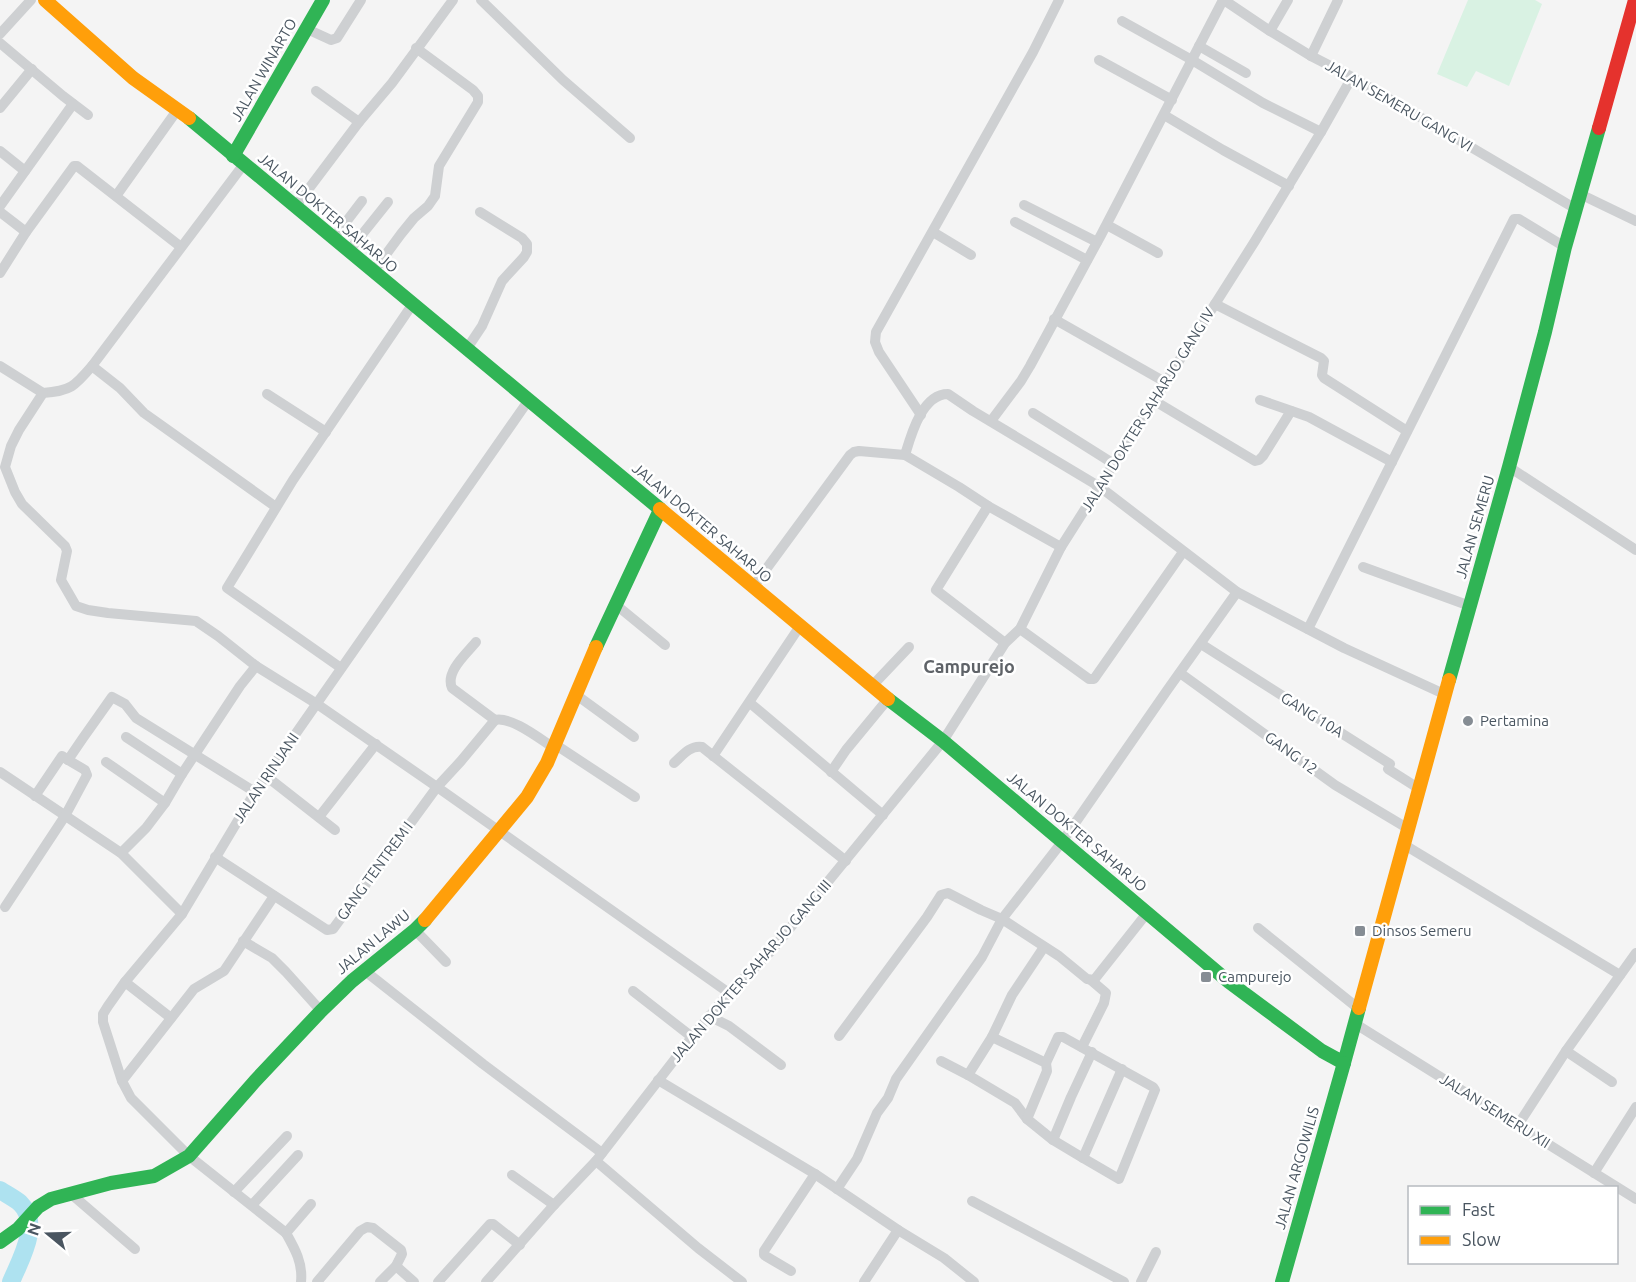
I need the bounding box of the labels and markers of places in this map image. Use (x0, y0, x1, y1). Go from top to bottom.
place label: Pertamina (1480, 712, 1549, 729)
marker: Pertamina (1461, 714, 1475, 728)
place label: Dinsos Semeru (1372, 922, 1472, 939)
marker: Dinsos Semeru (1353, 924, 1367, 938)
place label: Campurejo (1218, 968, 1292, 985)
marker: Campurejo (1199, 970, 1213, 984)

